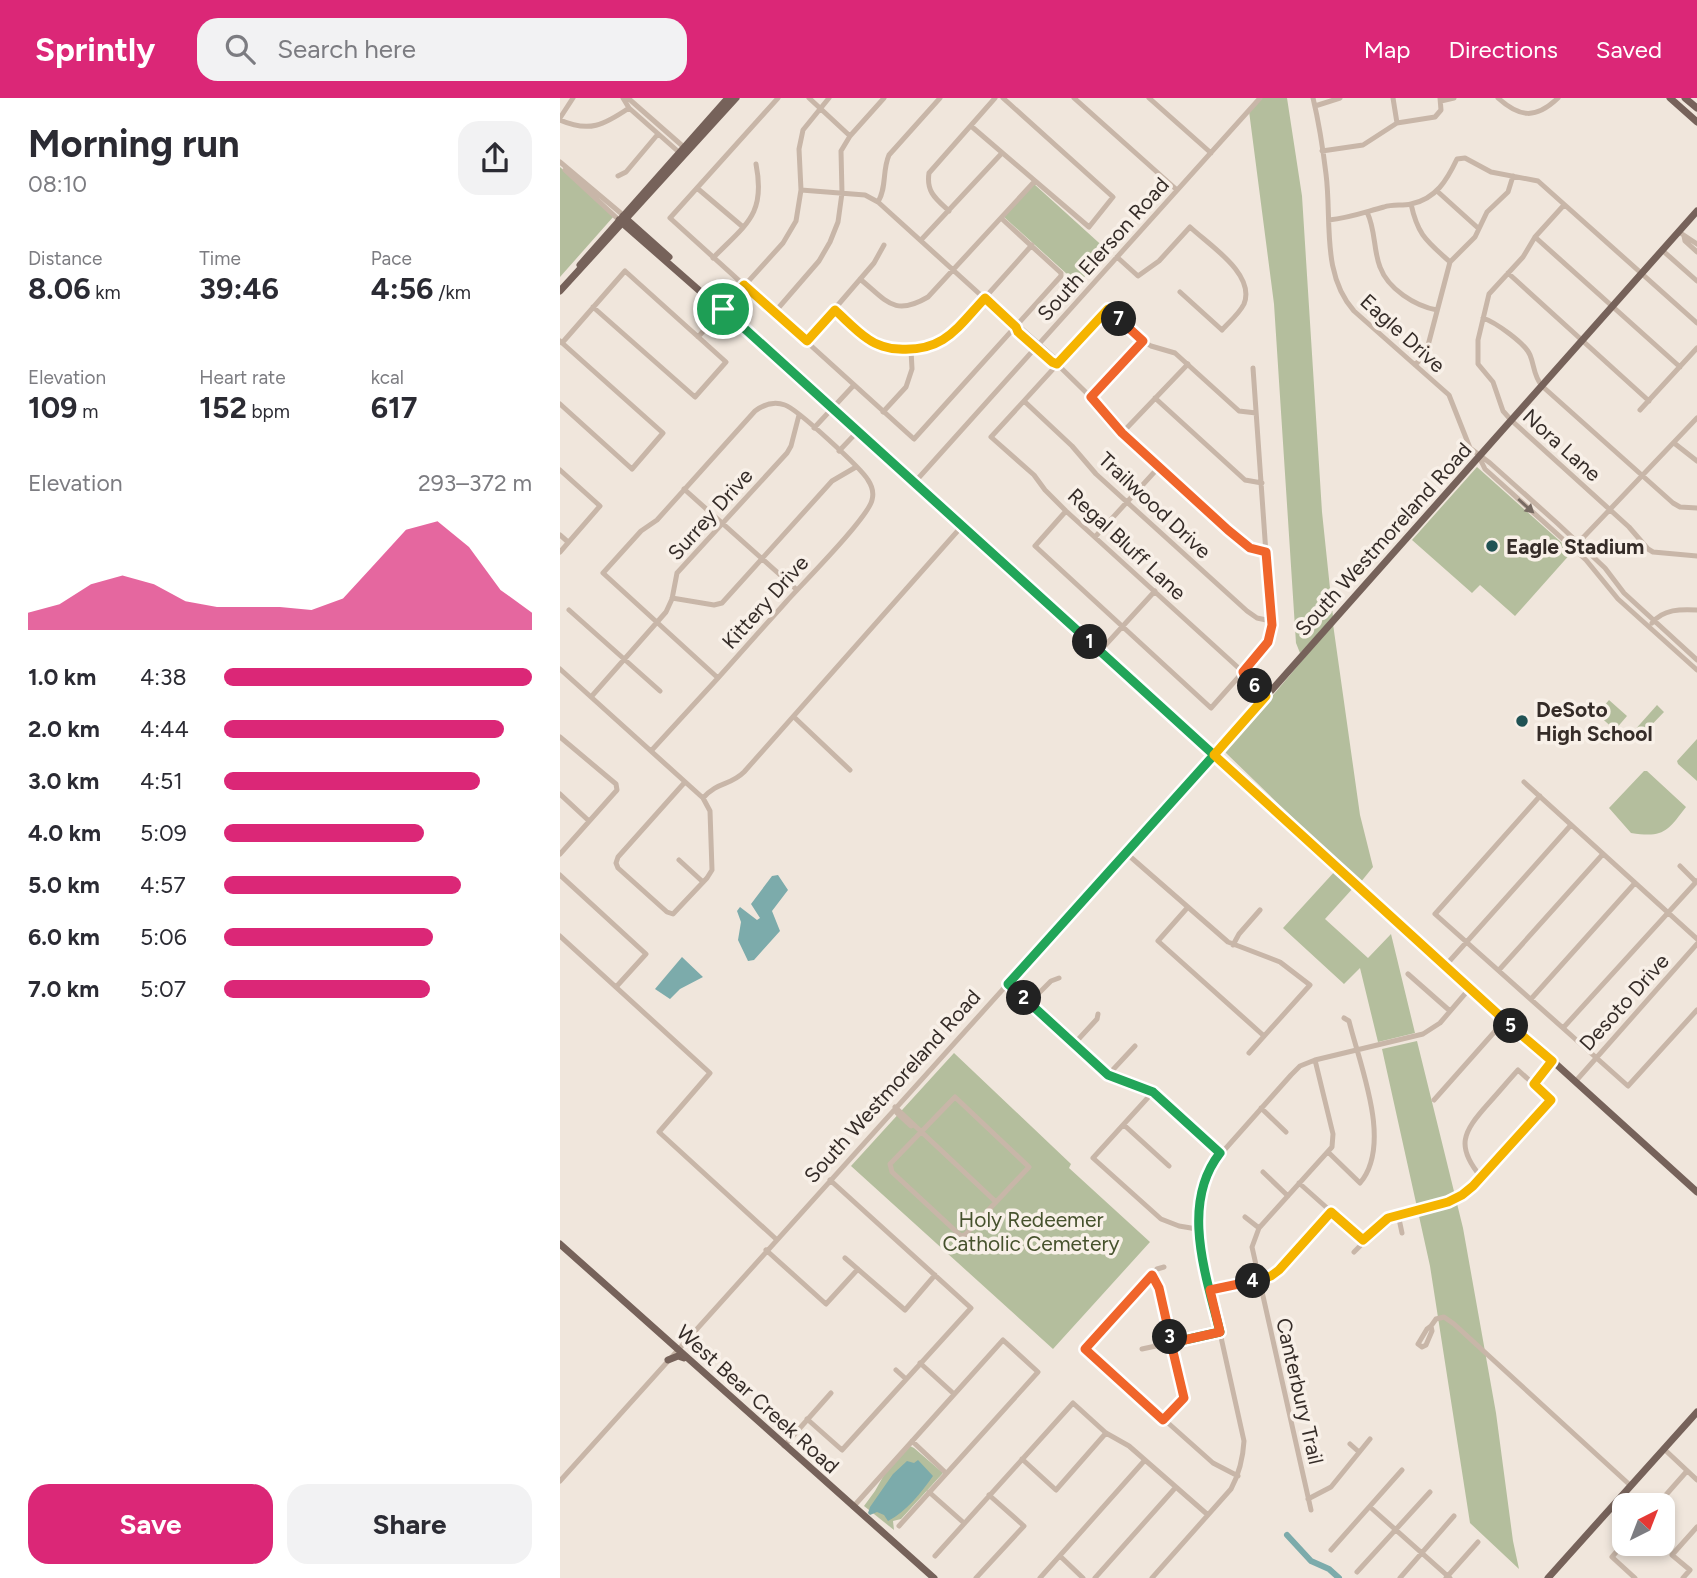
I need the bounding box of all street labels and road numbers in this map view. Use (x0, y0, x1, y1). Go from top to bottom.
street label: South Elerson Road (1032, 172, 1174, 326)
street label: Eagle Drive (1356, 288, 1450, 378)
street label: Nora Lane (1518, 404, 1606, 486)
street label: South Westmoreland Road (1290, 437, 1476, 641)
street label: Trailwood Drive (1094, 447, 1216, 563)
street label: Surrey Drive (662, 463, 758, 565)
street label: Regal Bluff Lane (1063, 483, 1191, 605)
street label: Kittery Drive (717, 550, 813, 654)
street label: Desoto Drive (1574, 948, 1674, 1056)
street label: South Westmoreland Road (799, 984, 985, 1188)
street label: Canterbury Trail (1271, 1315, 1329, 1467)
street label: West Bear Creek Road (672, 1319, 844, 1479)

